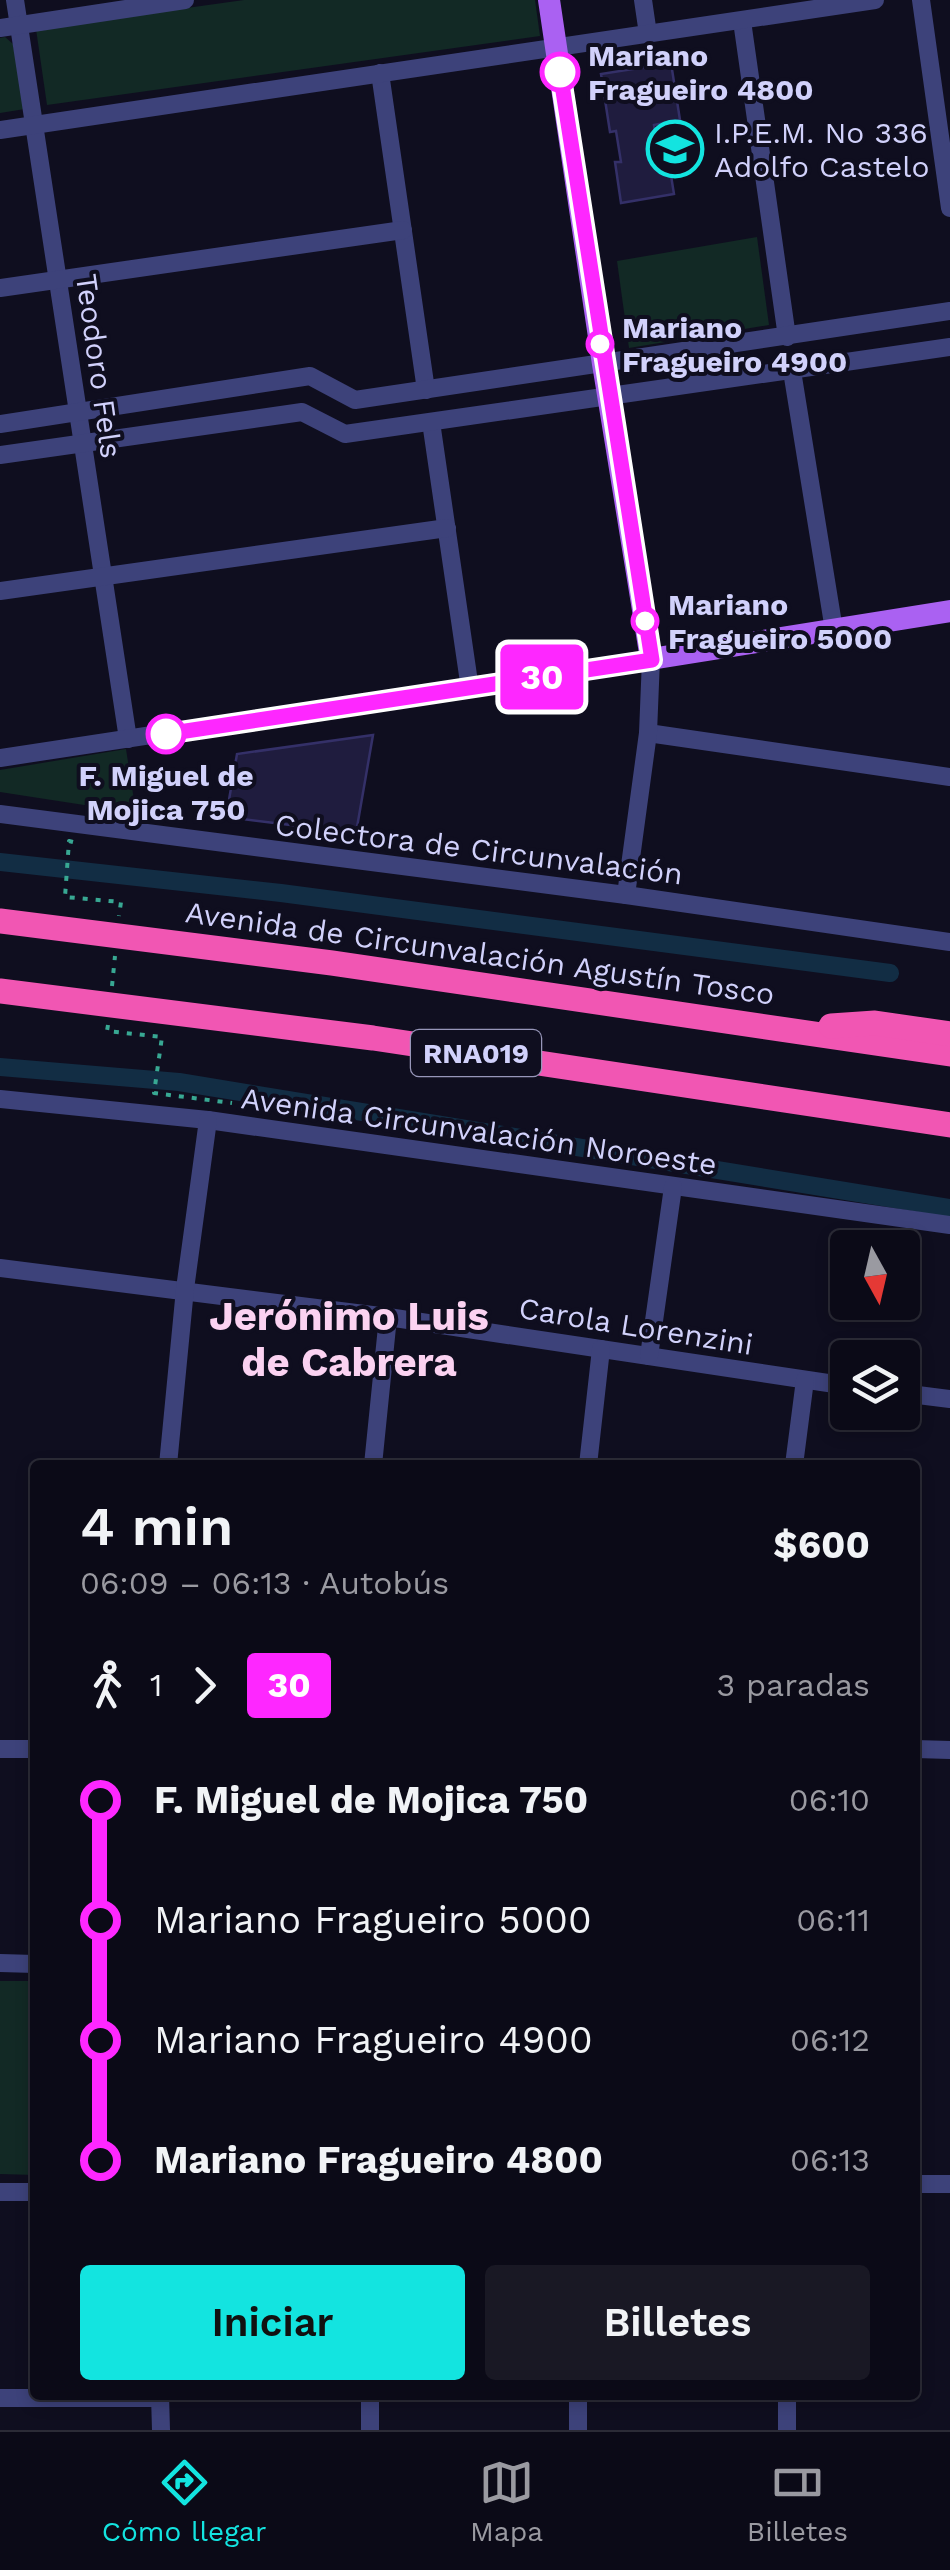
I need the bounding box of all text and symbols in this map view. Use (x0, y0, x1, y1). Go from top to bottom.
place label: Mariano Fragueiro 4800 (588, 38, 814, 107)
marker: Mariano Fragueiro 4800 (541, 53, 579, 91)
place label: I.P.E.M. No 336 Adolfo Castelo (714, 115, 930, 184)
school or university icon: I.P.E.M. No 336 Adolfo Castelo (645, 119, 705, 179)
street label: Teodoro Fels (69, 272, 129, 460)
place label: Mariano Fragueiro 4900 (622, 310, 847, 379)
marker: Mariano Fragueiro 4900 (587, 331, 613, 357)
place label: Mariano Fragueiro 5000 (668, 587, 892, 656)
marker: Mariano Fragueiro 5000 (632, 608, 658, 634)
line badge: 30 (497, 644, 587, 710)
text: 30 (520, 656, 564, 698)
marker: F. Miguel de Mojica 750 (147, 715, 185, 753)
place label: F. Miguel de Mojica 750 (78, 758, 254, 827)
street label: Colectora de Circunvalación (273, 807, 685, 891)
street label: Avenida de Circunvalación Agustín Tosco (183, 894, 777, 1012)
road number: RNA019 (411, 1030, 541, 1076)
street label: Avenida Circunvalación Noroeste (239, 1080, 719, 1182)
north arrow (830, 1230, 920, 1320)
map controls (830, 1230, 920, 1430)
street label: Carola Lorenzini (516, 1290, 756, 1362)
district label: Jerónimo Luis de Cabrera (209, 1293, 489, 1386)
button: layers (830, 1340, 920, 1430)
text: 4 min (80, 1494, 233, 1558)
text: $600 (773, 1523, 870, 1567)
text: 06:09 – 06:13 · Autobús (80, 1564, 449, 1602)
icon: walk (80, 1658, 135, 1713)
icon: forward (177, 1658, 232, 1713)
text: 30 (267, 1664, 311, 1706)
text: 1 (150, 1666, 162, 1704)
text: 3 paradas (716, 1666, 870, 1704)
text: F. Miguel de Mojica 750 (154, 1778, 588, 1822)
text: 06:10 (789, 1781, 870, 1819)
text: Mariano Fragueiro 5000 (154, 1898, 592, 1942)
text: 06:11 (796, 1901, 870, 1939)
text: Mariano Fragueiro 4900 (154, 2018, 593, 2062)
text: 06:12 (790, 2021, 870, 2059)
text: Mariano Fragueiro 4800 (154, 2138, 603, 2182)
text: 06:13 (790, 2141, 870, 2179)
button: Iniciar (80, 2265, 465, 2380)
button: Billetes (485, 2265, 870, 2380)
tab: Cómo llegar (102, 2455, 266, 2548)
tab: Mapa (470, 2455, 543, 2548)
tab: Billetes (747, 2455, 848, 2548)

